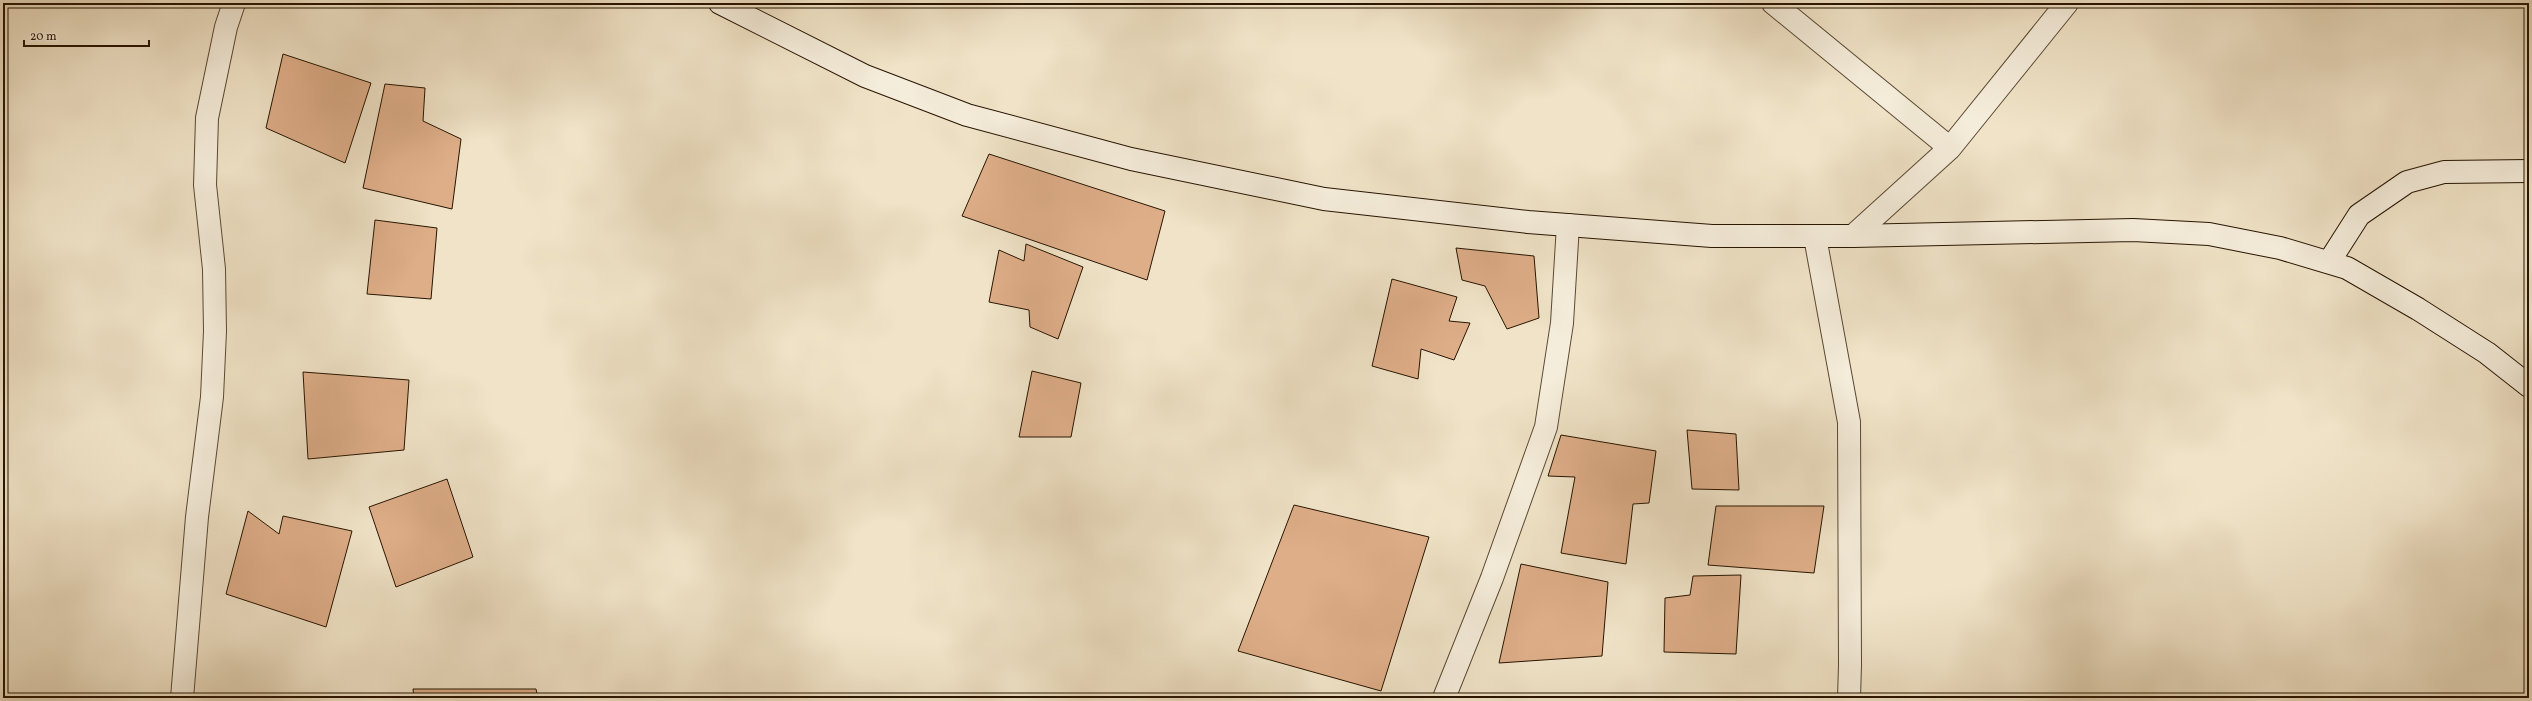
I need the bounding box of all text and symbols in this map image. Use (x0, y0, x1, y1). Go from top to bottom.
scale bar (24, 22, 149, 48)
text: 20 m (30, 29, 57, 45)

